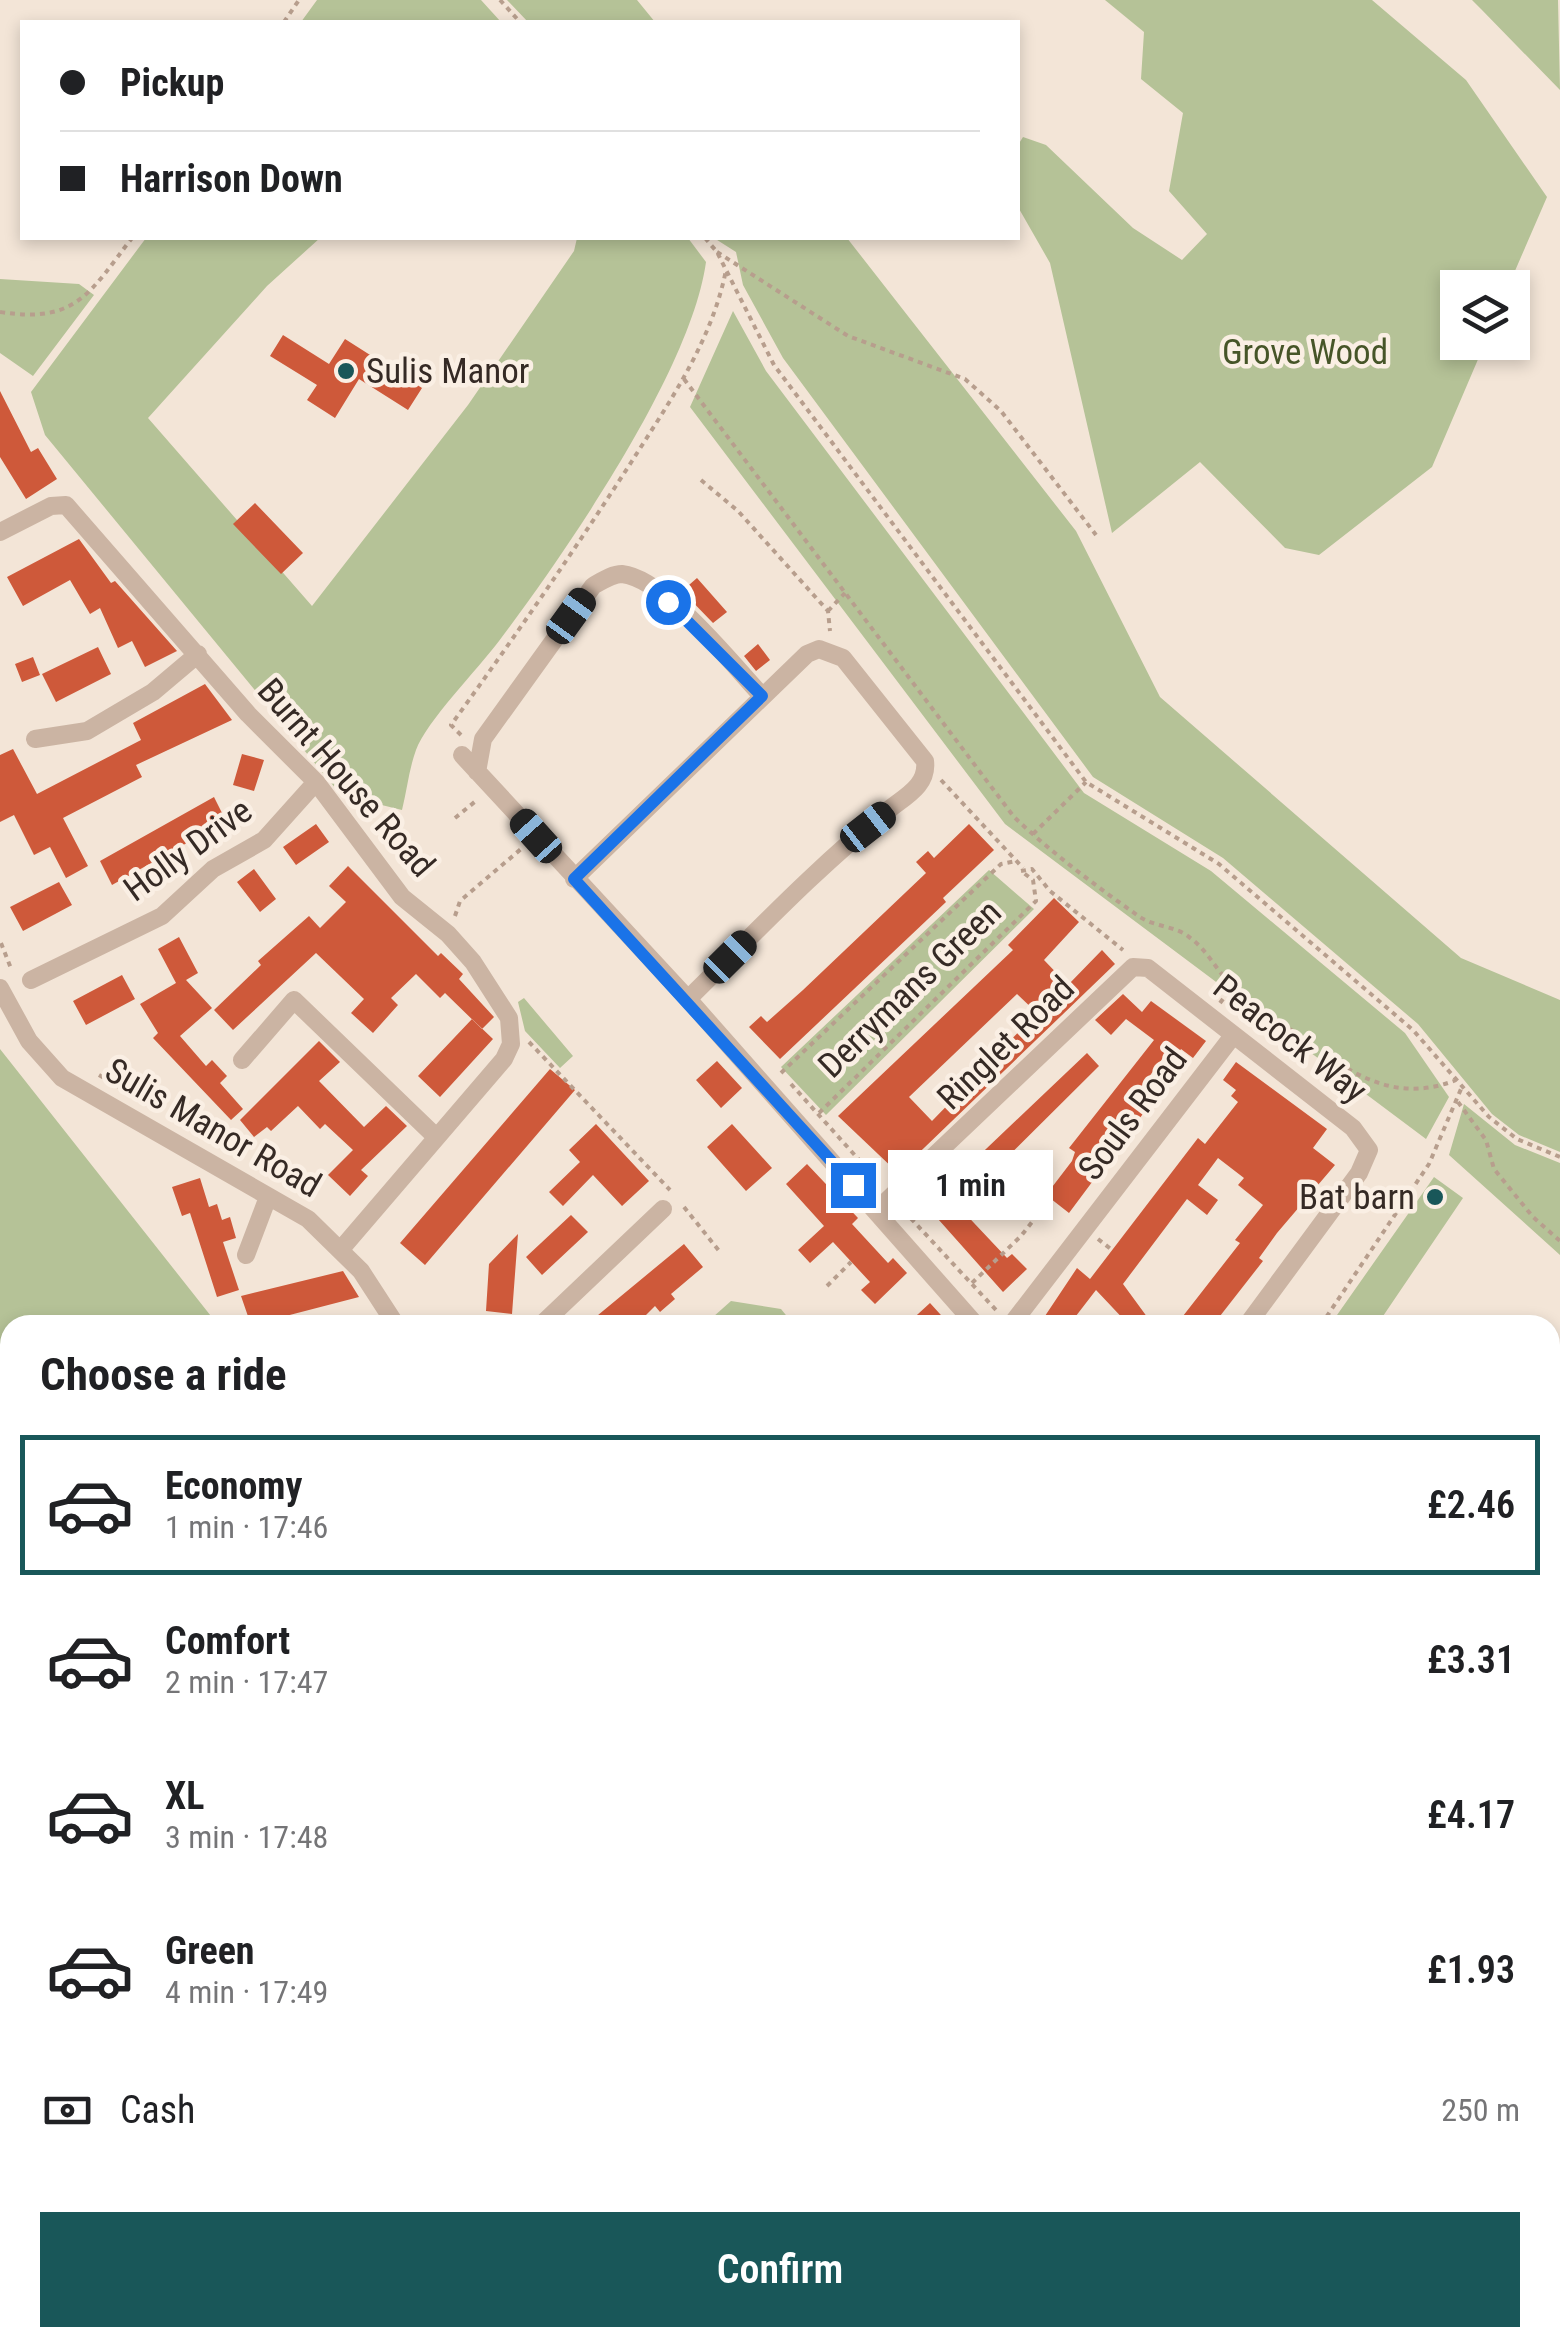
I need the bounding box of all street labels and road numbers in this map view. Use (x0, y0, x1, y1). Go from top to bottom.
street label: Burnt House Road (249, 671, 443, 885)
street label: Holly Drive (116, 790, 260, 910)
street label: Derrymans Green (810, 892, 1010, 1086)
street label: Peacock Way (1205, 966, 1375, 1112)
street label: Ringlet Road (929, 968, 1083, 1118)
street label: Souls Road (1070, 1040, 1196, 1188)
street label: Sulis Manor Road (98, 1050, 328, 1206)

